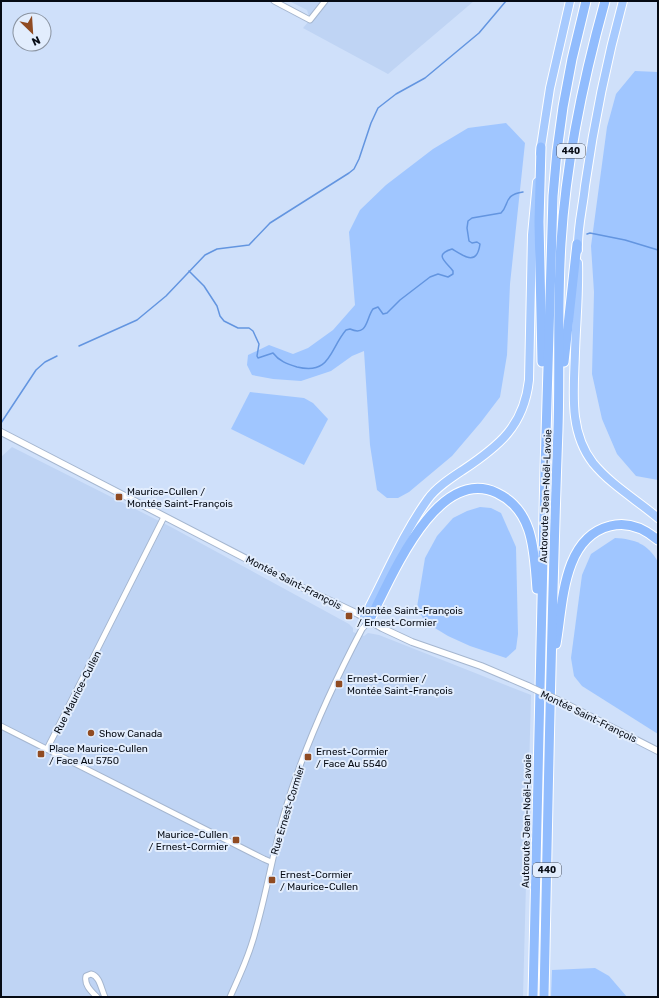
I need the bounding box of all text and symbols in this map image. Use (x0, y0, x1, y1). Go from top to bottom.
north arrow (12, 12, 52, 52)
text: N (30, 33, 42, 48)
road number: 440 (557, 144, 585, 158)
street label: Autoroute Jean-Noël-Lavoie (538, 429, 554, 563)
place label: Maurice-Cullen / Montée Saint-François (127, 486, 233, 510)
marker: Maurice-Cullen / Montée Saint-François (114, 492, 124, 502)
street label: Montée Saint-François (244, 554, 343, 612)
place label: Montée Saint-François / Ernest-Cormier (357, 605, 463, 629)
marker: Montée Saint-François / Ernest-Cormier (344, 611, 354, 621)
street label: Rue Maurice-Cullen (52, 649, 104, 736)
place label: Ernest-Cormier / Montée Saint-François (347, 673, 453, 697)
marker: Ernest-Cormier / Montée Saint-François (334, 679, 344, 689)
street label: Montée Saint-François (538, 688, 639, 745)
marker: Show Canada (86, 728, 96, 738)
place label: Show Canada (99, 728, 162, 740)
place label: Place Maurice-Cullen / Face Au 5750 (49, 743, 148, 767)
place label: Ernest-Cormier / Face Au 5540 (316, 746, 388, 770)
marker: Place Maurice-Cullen / Face Au 5750 (36, 749, 46, 759)
marker: Ernest-Cormier / Face Au 5540 (303, 752, 313, 762)
street label: Autoroute Jean-Noël-Lavoie (520, 754, 534, 888)
street label: Rue Ernest-Cormier (269, 764, 307, 856)
place label: Maurice-Cullen / Ernest-Cormier (149, 829, 228, 853)
marker: Maurice-Cullen / Ernest-Cormier (231, 835, 241, 845)
road number: 440 (533, 863, 561, 877)
place label: Ernest-Cormier / Maurice-Cullen (280, 869, 358, 893)
marker: Ernest-Cormier / Maurice-Cullen (267, 875, 277, 885)

